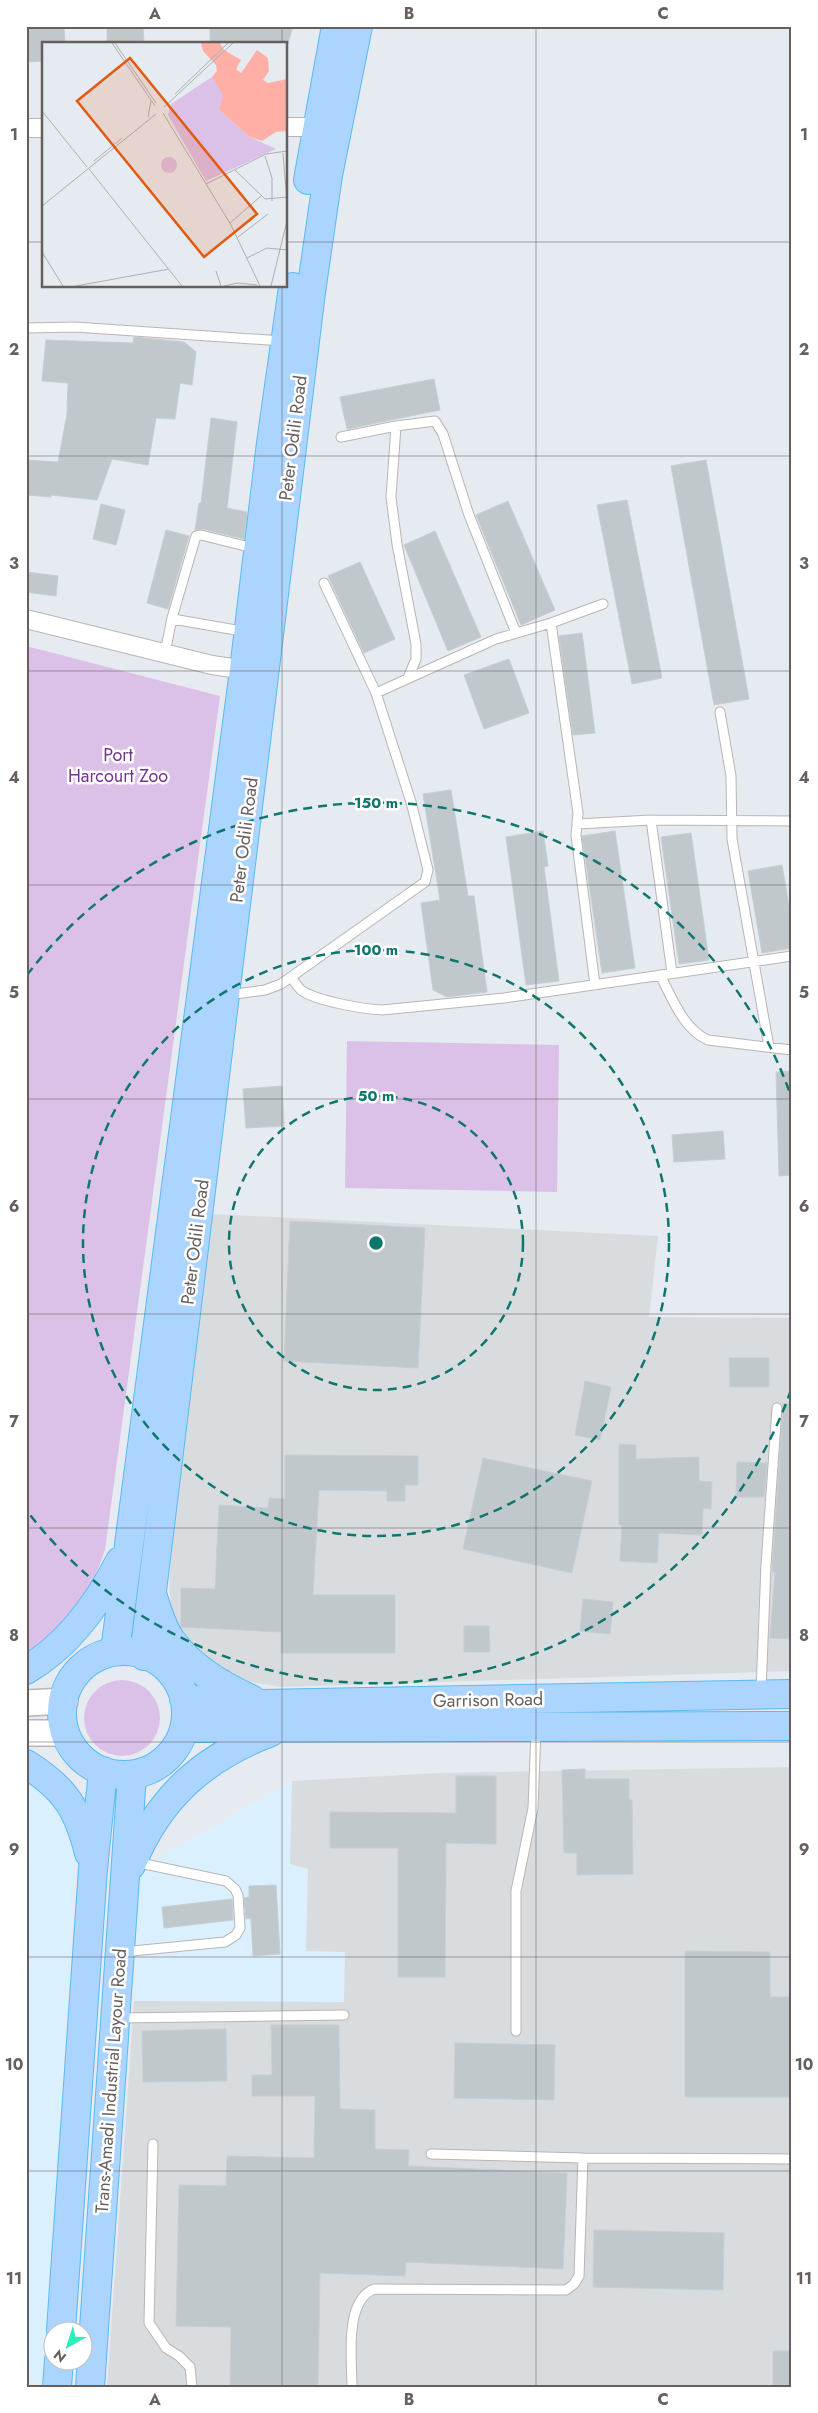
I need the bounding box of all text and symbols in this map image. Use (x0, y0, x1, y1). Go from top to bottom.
text: A (148, 2, 161, 25)
text: B (404, 2, 414, 25)
text: C (657, 2, 669, 25)
inset map (42, 42, 288, 288)
text: 1 (10, 123, 18, 146)
text: 1 (800, 123, 808, 146)
text: 2 (9, 338, 19, 361)
text: 2 (799, 338, 809, 361)
street label: Peter Odili Road (272, 374, 314, 502)
text: 3 (9, 552, 19, 575)
text: 3 (799, 552, 809, 575)
park label: Port Harcourt Zoo (68, 742, 168, 789)
text: 4 (8, 766, 20, 789)
text: 4 (798, 766, 810, 789)
street label: Peter Odili Road (223, 776, 265, 904)
text: 150 m (354, 792, 398, 814)
text: 100 m (354, 939, 398, 961)
text: 5 (9, 981, 19, 1004)
text: 5 (799, 981, 809, 1004)
text: 50 m (358, 1085, 394, 1107)
street label: Peter Odili Road (174, 1178, 216, 1306)
text: 6 (9, 1195, 19, 1218)
text: 6 (799, 1195, 809, 1218)
centre of rings (367, 1234, 385, 1252)
text: 7 (9, 1410, 19, 1433)
text: 7 (799, 1410, 809, 1433)
text: 8 (9, 1624, 19, 1647)
text: 8 (799, 1624, 809, 1647)
street label: Garrison Road (433, 1686, 543, 1714)
text: 9 (9, 1838, 19, 1861)
text: 9 (799, 1838, 809, 1861)
street label: Trans-Amadi Industrial Layour Road (89, 1948, 133, 2214)
text: 10 (5, 2053, 23, 2076)
text: 10 (795, 2053, 813, 2076)
text: 11 (6, 2267, 22, 2290)
text: 11 (796, 2267, 812, 2290)
north arrow (42, 2320, 92, 2370)
text: N (49, 2345, 70, 2367)
text: A (148, 2388, 161, 2411)
text: B (404, 2388, 414, 2411)
text: C (657, 2388, 669, 2411)

